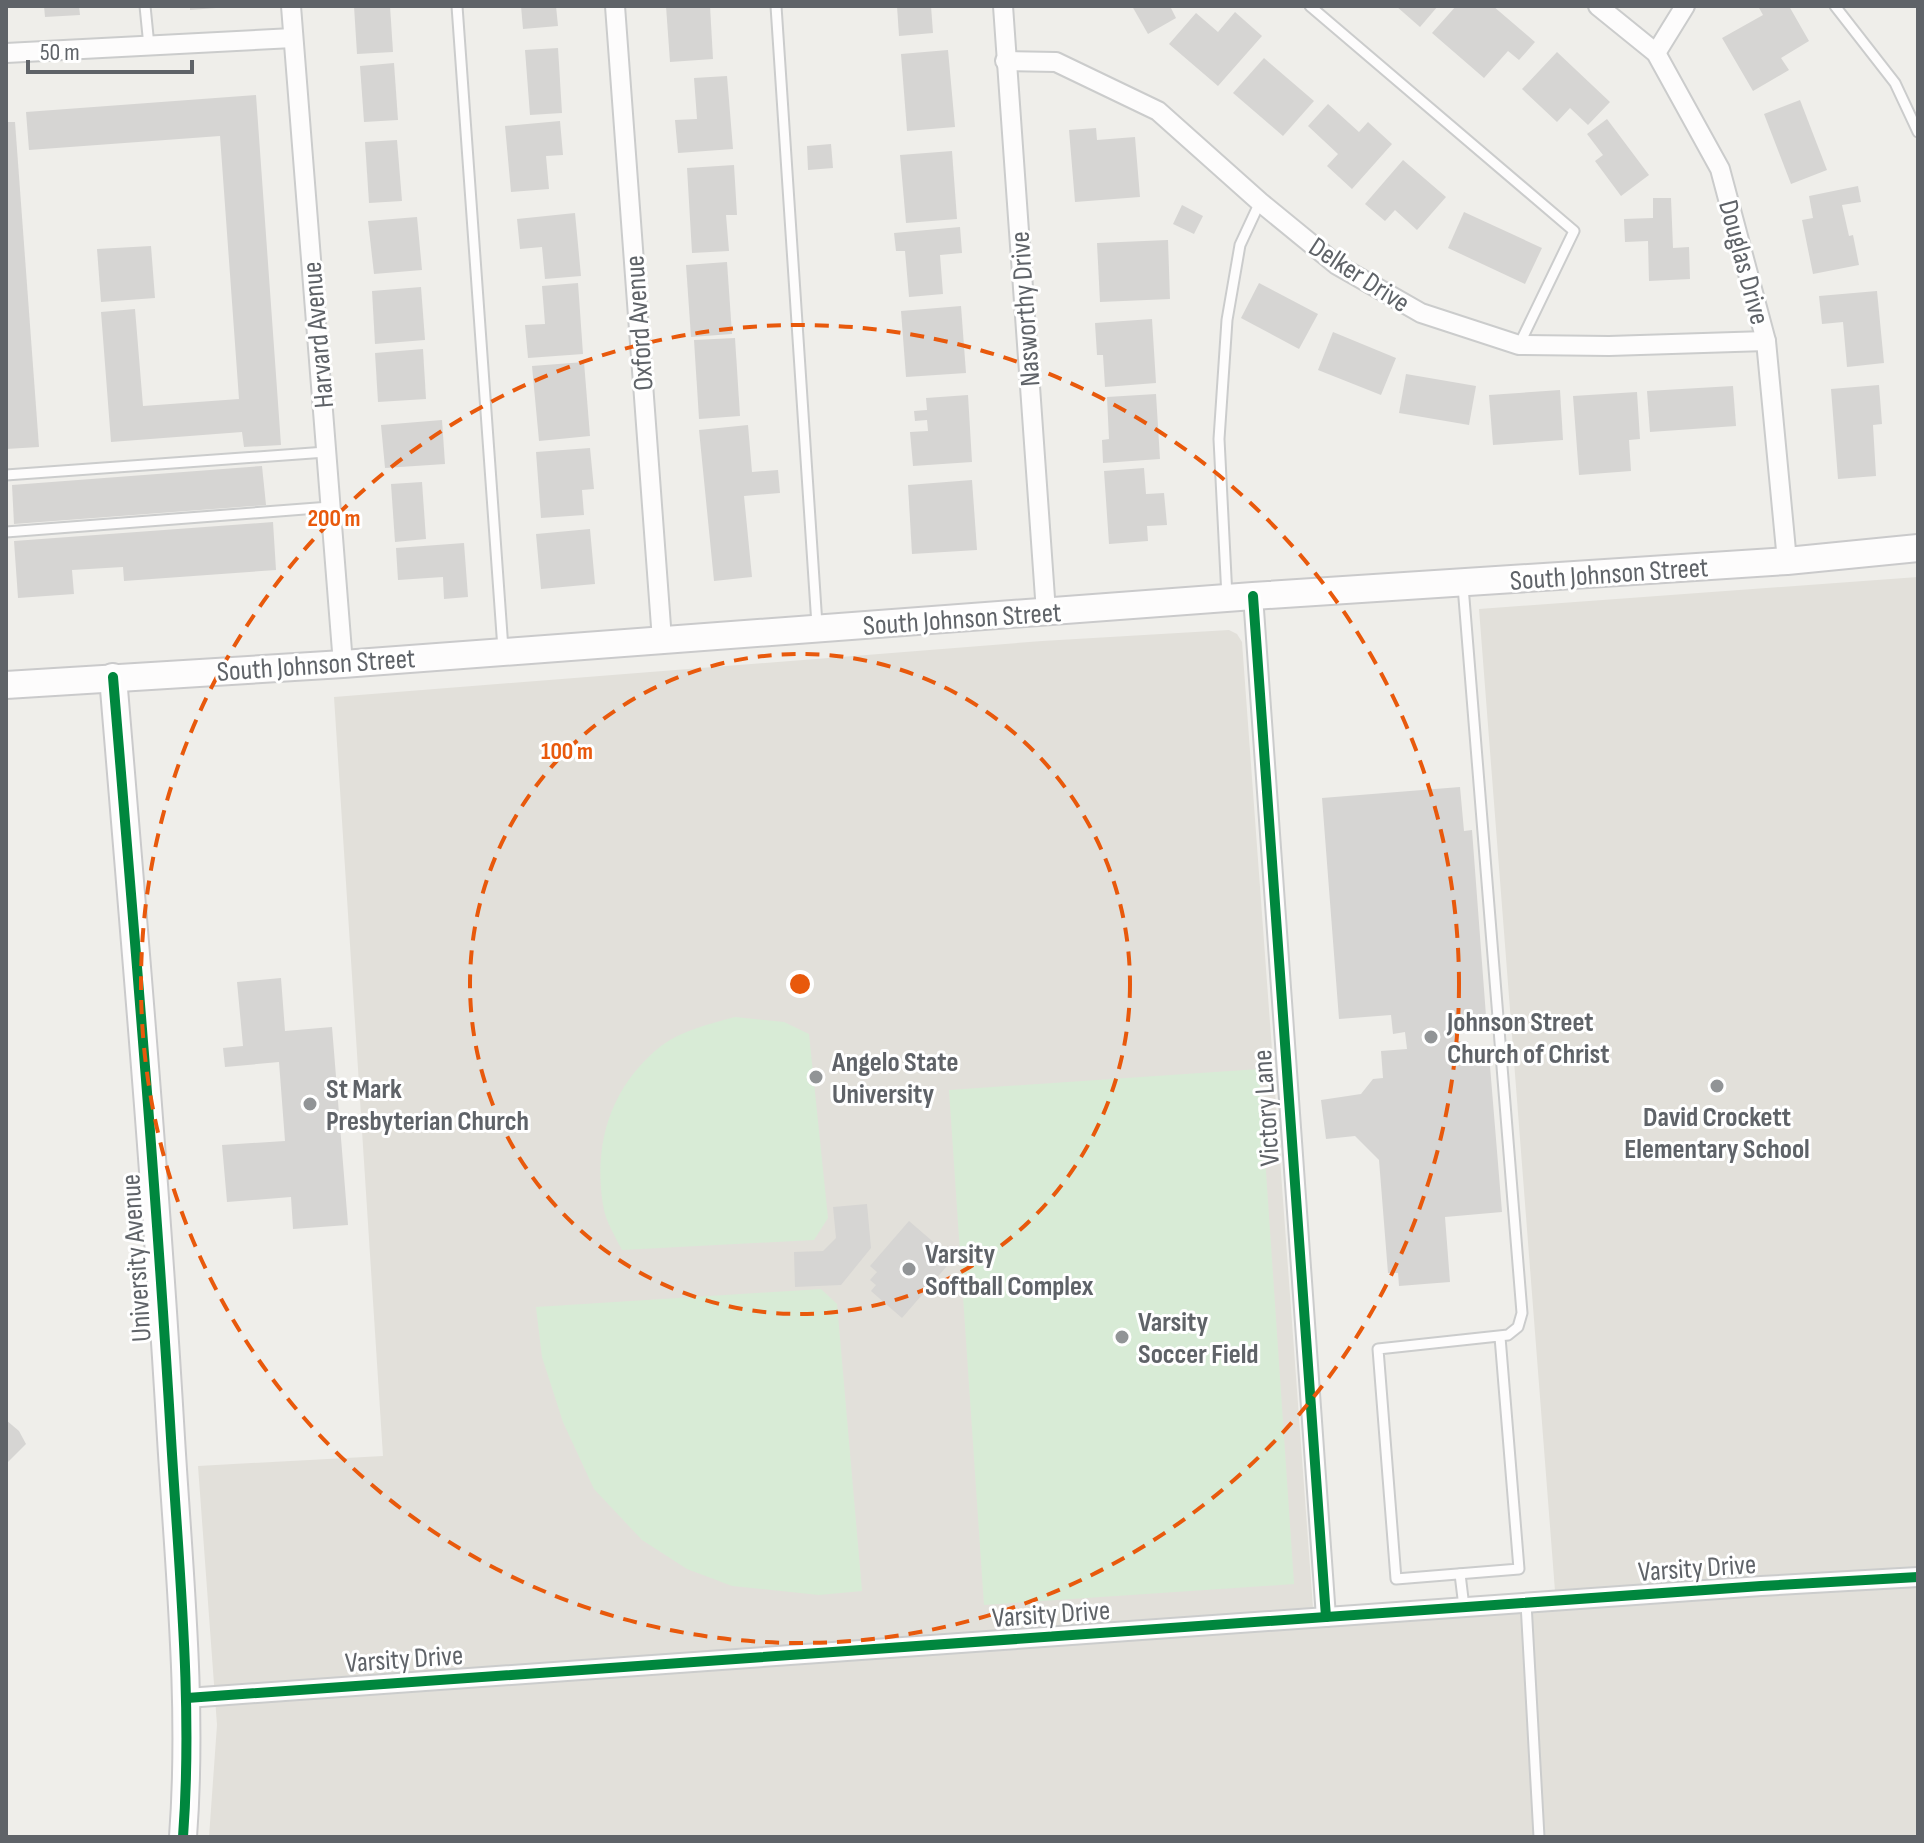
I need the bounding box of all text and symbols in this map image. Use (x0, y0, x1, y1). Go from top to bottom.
scale bar (28, 24, 192, 74)
text: 50 m (40, 38, 80, 67)
street label: Douglas Drive (1711, 196, 1776, 328)
street label: Nasworthy Drive (1004, 230, 1047, 388)
street label: Delker Drive (1303, 231, 1416, 320)
street label: Oxford Avenue (618, 254, 661, 392)
street label: Harvard Avenue (296, 260, 341, 409)
text: 200 m (307, 504, 361, 533)
street label: South Johnson Street (1509, 551, 1709, 598)
street label: South Johnson Street (862, 596, 1062, 643)
street label: South Johnson Street (216, 642, 416, 689)
text: 100 m (541, 737, 593, 766)
centre of rings (786, 970, 814, 998)
place label: Johnson Street Church of Christ (1446, 1006, 1609, 1071)
marker: Johnson Street Church of Christ (1422, 1028, 1440, 1046)
place label: Angelo State University (831, 1046, 958, 1111)
street label: Victory Lane (1246, 1049, 1287, 1167)
marker: Angelo State University (807, 1068, 825, 1086)
place label: St Mark Presbyterian Church (326, 1073, 529, 1138)
marker: David Crockett Elementary School (1708, 1077, 1726, 1095)
marker: St Mark Presbyterian Church (301, 1095, 319, 1113)
place label: David Crockett Elementary School (1624, 1101, 1810, 1166)
street label: University Avenue (114, 1173, 159, 1343)
place label: Varsity Softball Complex (925, 1238, 1094, 1303)
marker: Varsity Softball Complex (900, 1260, 918, 1278)
place label: Varsity Soccer Field (1138, 1306, 1259, 1371)
marker: Varsity Soccer Field (1113, 1328, 1131, 1346)
street label: Varsity Drive (1637, 1548, 1757, 1589)
street label: Varsity Drive (991, 1594, 1111, 1635)
street label: Varsity Drive (344, 1639, 464, 1680)

